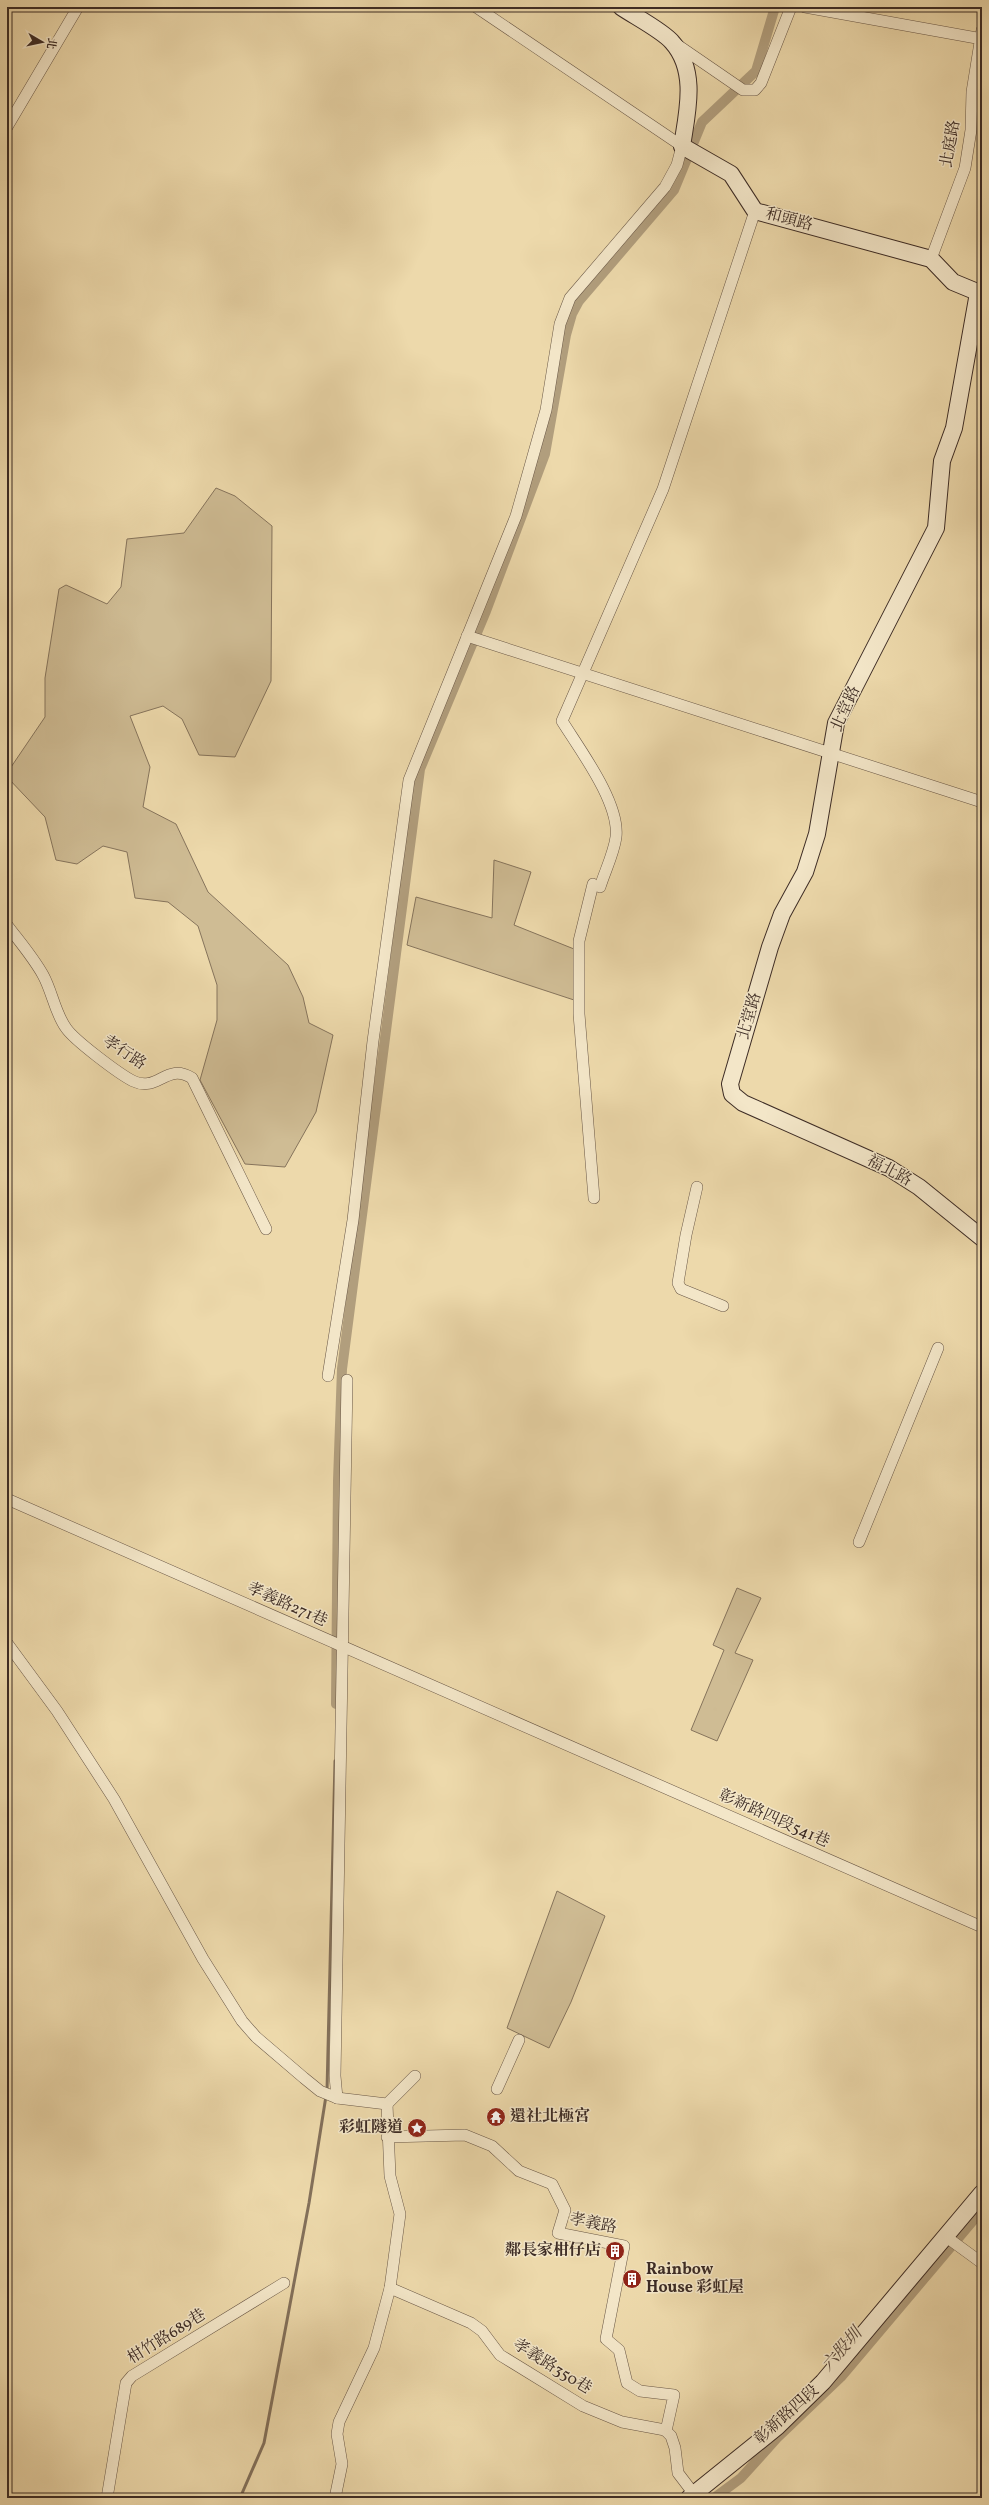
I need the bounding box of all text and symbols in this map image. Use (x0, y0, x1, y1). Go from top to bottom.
north arrow (22, 22, 62, 62)
text: 北 (42, 37, 59, 50)
street label: 北庭路 (936, 118, 966, 170)
street label: 和頭路 (763, 203, 815, 237)
street label: 北堂路 (826, 683, 866, 735)
street label: 北堂路 (733, 990, 767, 1042)
street label: 孝行路 (98, 1030, 150, 1076)
street label: 福北路 (863, 1150, 915, 1192)
street label: 孝義路271巷 (243, 1577, 331, 1633)
street label: 彰新路四段541巷 (715, 1785, 833, 1853)
temple icon: 還社北極宮 (485, 2106, 507, 2128)
place label: 還社北極宮 (510, 2106, 590, 2128)
place label: 彩虹隧道 (339, 2117, 403, 2139)
place icon: 彩虹隧道 (406, 2117, 428, 2139)
street label: 孝義路 (567, 2209, 619, 2239)
place label: 鄰長家柑仔店 (505, 2240, 601, 2262)
building icon: 鄰長家柑仔店 (604, 2240, 626, 2262)
place label: Rainbow House 彩虹屋 (646, 2259, 744, 2299)
building icon: Rainbow House 彩虹屋 (621, 2268, 643, 2290)
street label: 柑竹路689巷 (124, 2304, 210, 2370)
water label: 六股圳 (817, 2321, 869, 2377)
street label: 孝義路350巷 (508, 2334, 596, 2400)
street label: 彰新路四段 (750, 2380, 824, 2450)

